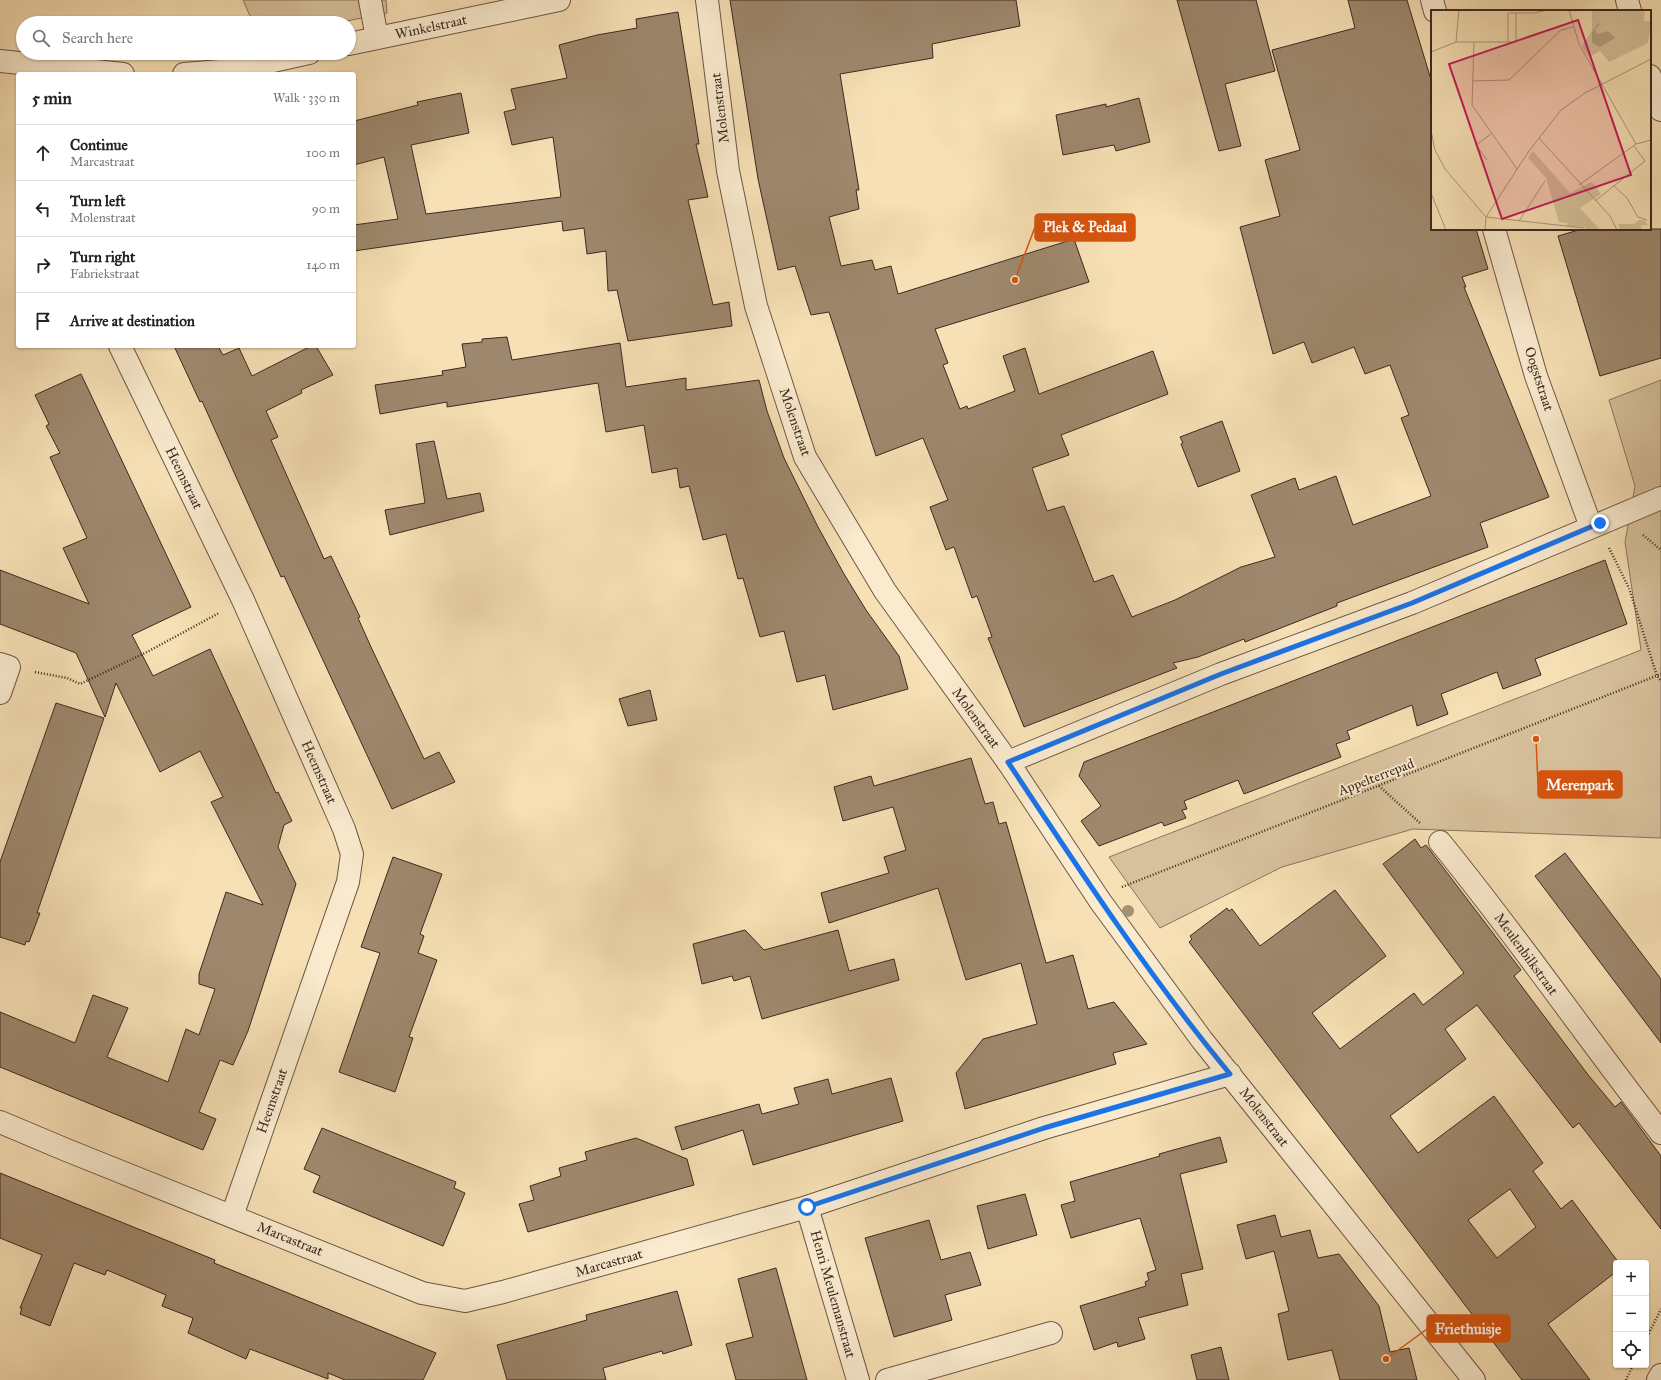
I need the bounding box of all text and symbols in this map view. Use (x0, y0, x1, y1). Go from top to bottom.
inset map (1431, 10, 1651, 230)
street label: Winkelstraat (394, 11, 468, 43)
search box (16, 16, 356, 60)
icon: search (30, 27, 52, 49)
text: Search here (62, 29, 133, 47)
street label: Molenstraat (707, 72, 733, 144)
text: 5 min (32, 88, 72, 109)
text: Walk · 330 m (273, 90, 340, 106)
text: Continue (70, 136, 128, 154)
icon: ahead (32, 142, 54, 164)
text: 100 m (306, 145, 340, 161)
text: Marcastraat (70, 154, 135, 170)
text: Turn left (70, 192, 126, 210)
icon: left (32, 198, 54, 220)
text: 90 m (312, 201, 340, 217)
text: Molenstraat (70, 210, 136, 226)
callout: Plek & Pedaal (1035, 214, 1135, 241)
text: Plek & Pedaal (1043, 218, 1128, 236)
text: Turn right (70, 248, 135, 266)
icon: right (32, 254, 54, 276)
text: 140 m (306, 257, 340, 273)
text: Fabriekstraat (70, 266, 140, 282)
icon: arrive (32, 310, 54, 332)
text: Arrive at destination (70, 312, 195, 330)
street label: Oogststraat (1521, 345, 1557, 413)
street label: Molenstraat (775, 386, 815, 458)
street label: Heemstraat (162, 444, 206, 512)
route end (1591, 514, 1609, 532)
street label: Molenstraat (948, 684, 1004, 752)
street label: Heemstraat (298, 738, 341, 806)
street label: Appelterrepad (1335, 755, 1416, 800)
callout: Merenpark (1538, 771, 1622, 798)
text: Merenpark (1546, 776, 1615, 795)
street label: Meulenbilkstraat (1490, 909, 1562, 999)
street label: Heemstraat (253, 1066, 291, 1136)
street label: Molenstraat (1236, 1084, 1292, 1150)
route start (798, 1198, 816, 1216)
street label: Marcastraat (255, 1218, 325, 1260)
street label: Henri Meulemanstraat (807, 1228, 859, 1360)
street label: Marcastraat (573, 1245, 645, 1281)
map controls (1613, 1260, 1649, 1368)
button: + (1613, 1260, 1649, 1296)
button: − (1613, 1296, 1649, 1332)
callout: Friethuisje (1427, 1315, 1510, 1342)
text: Friethuisje (1435, 1320, 1502, 1339)
button: locate (1613, 1332, 1649, 1368)

